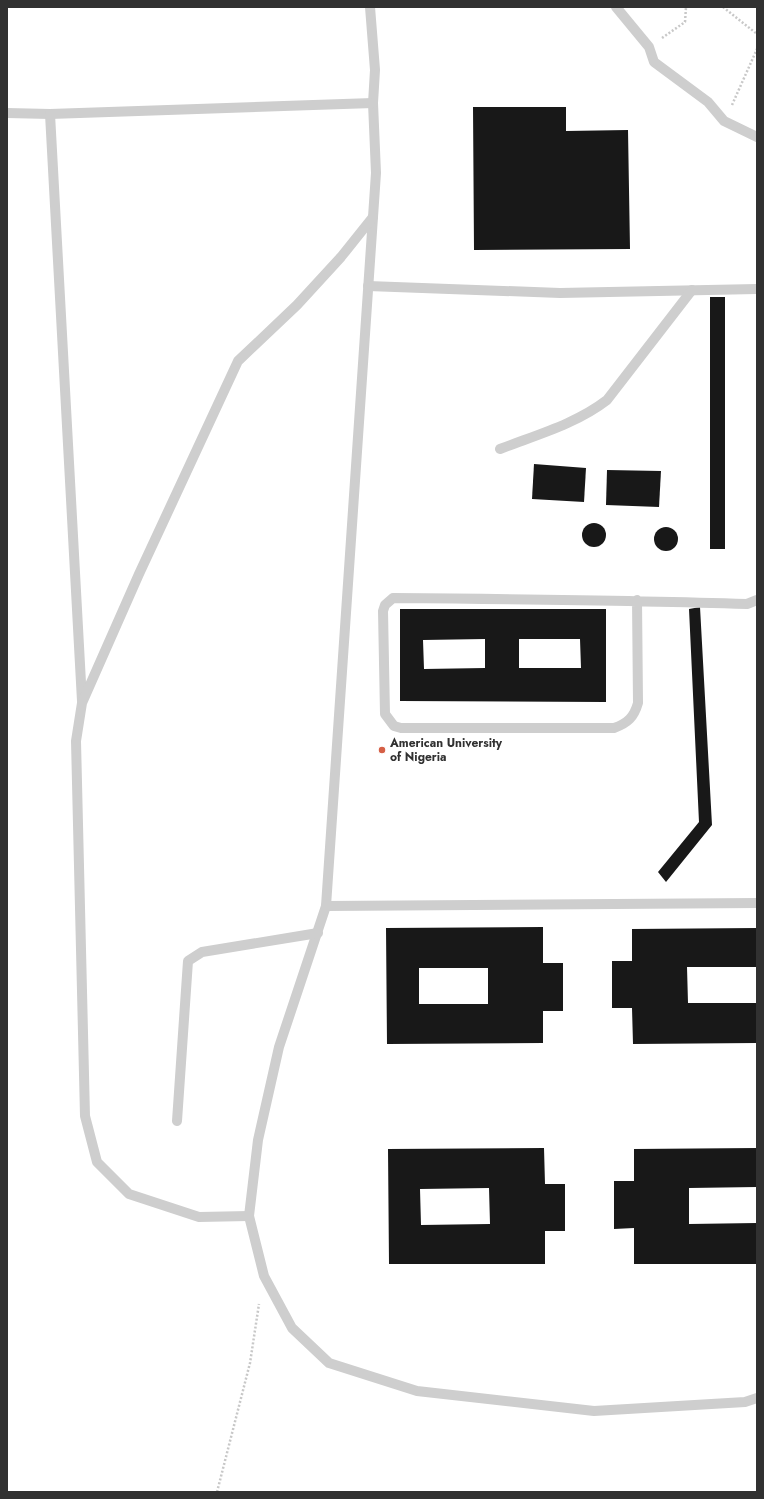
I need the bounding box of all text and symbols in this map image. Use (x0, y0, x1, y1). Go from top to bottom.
place label: American University of Nigeria (389, 734, 503, 766)
marker: American University of Nigeria (377, 745, 387, 755)

